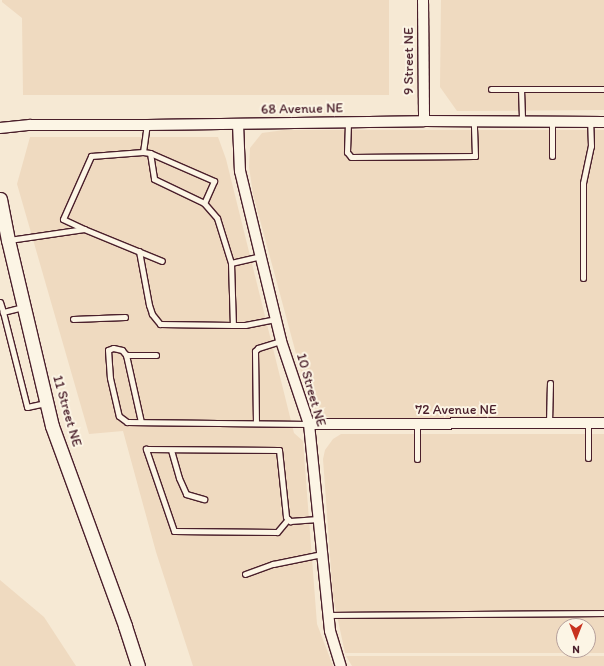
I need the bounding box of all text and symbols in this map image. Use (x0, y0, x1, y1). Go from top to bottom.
street label: 9 Street NE (401, 27, 417, 95)
street label: 68 Avenue NE (261, 100, 343, 118)
street label: 10 Street NE (293, 351, 329, 429)
street label: 11 Street NE (49, 373, 85, 449)
street label: 72 Avenue NE (415, 402, 497, 418)
north arrow (556, 618, 596, 658)
text: N (572, 643, 580, 656)

